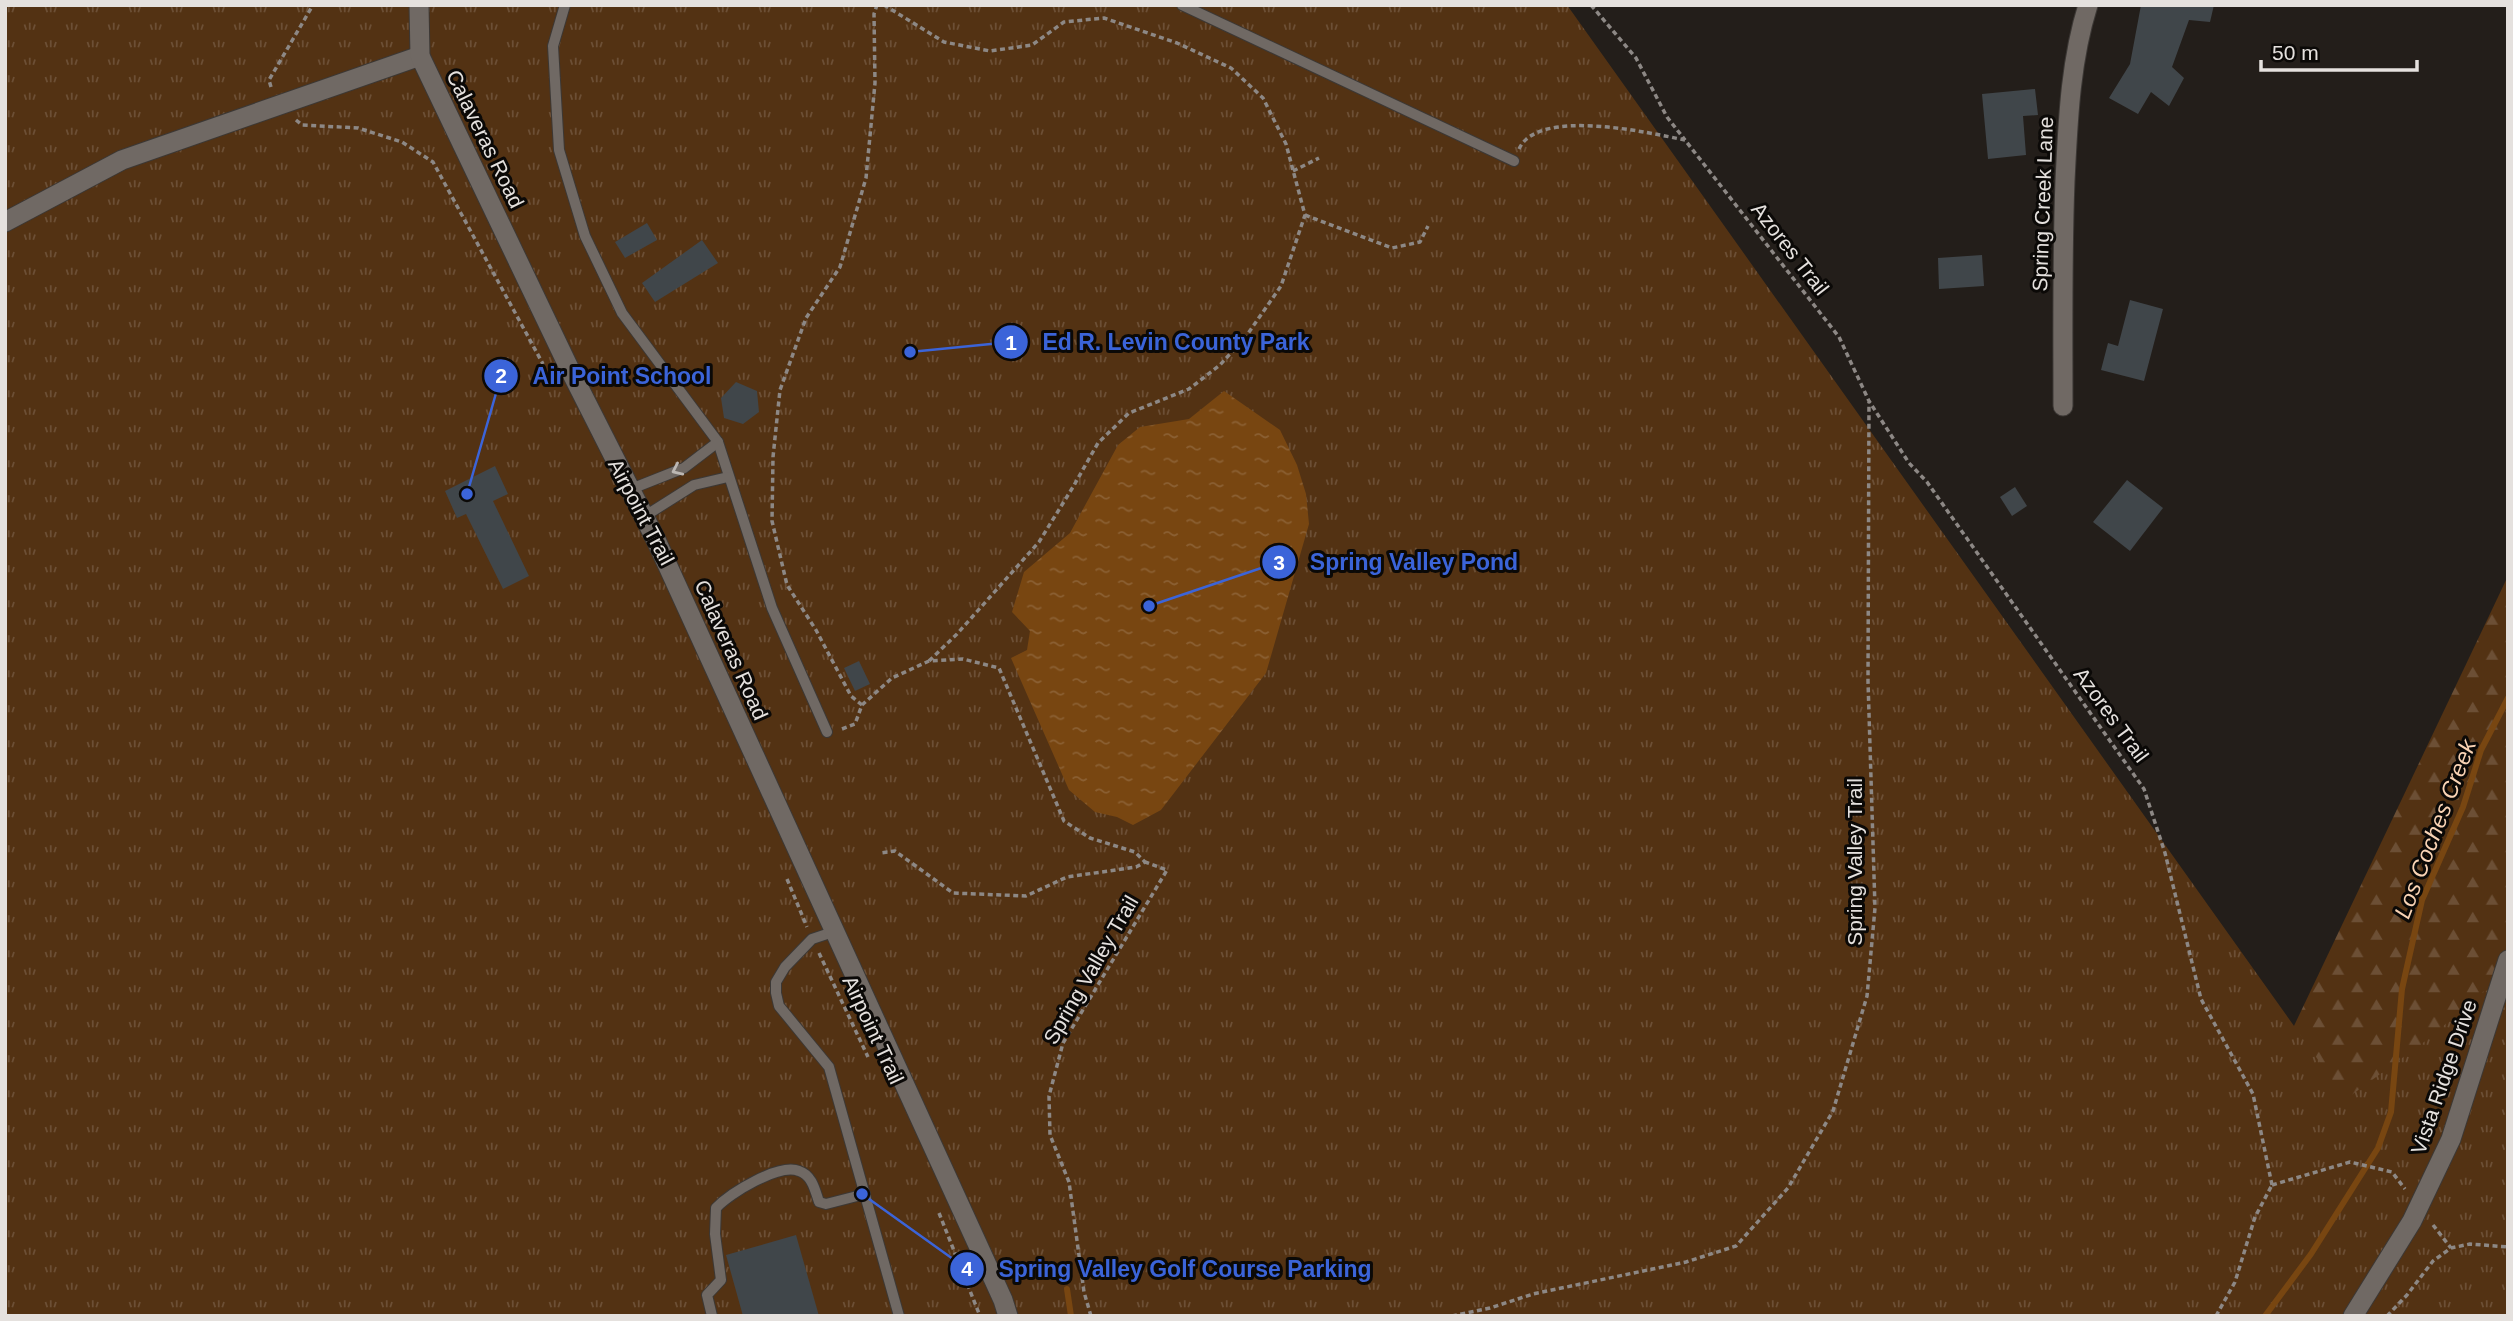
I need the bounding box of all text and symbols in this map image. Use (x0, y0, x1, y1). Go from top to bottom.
scale bar (2261, 28, 2417, 72)
text: 50 m (2272, 41, 2319, 64)
street label: Calaveras Road (442, 66, 529, 211)
street label: Spring Creek Lane (2028, 116, 2057, 292)
street label: Azores Trail (1747, 198, 1834, 299)
callout: Ed R. Levin County Park (994, 320, 1324, 364)
text: Ed R. Levin County Park (1042, 329, 1310, 355)
text: 1 (1005, 331, 1017, 354)
callout: Air Point School (483, 354, 725, 398)
text: Air Point School (533, 363, 711, 389)
text: 2 (495, 364, 507, 387)
street label: Airpoint Trail (604, 455, 679, 569)
one-way arrow (672, 462, 684, 476)
callout: Spring Valley Pond (1261, 540, 1532, 584)
text: Spring Valley Pond (1310, 549, 1518, 575)
text: 3 (1273, 551, 1285, 574)
street label: Calaveras Road (690, 576, 773, 723)
street label: Azores Trail (2070, 663, 2153, 766)
water label: Los Coches Creek (2389, 735, 2482, 922)
street label: Spring Valley Trail (1843, 778, 1866, 946)
street label: Spring Valley Trail (1039, 891, 1142, 1048)
street label: Airpoint Trail (838, 972, 909, 1088)
street label: Vista Ridge Drive (2406, 997, 2481, 1157)
callout: Spring Valley Golf Course Parking (949, 1247, 1386, 1291)
text: Spring Valley Golf Course Parking (998, 1256, 1372, 1282)
text: 4 (961, 1257, 973, 1280)

